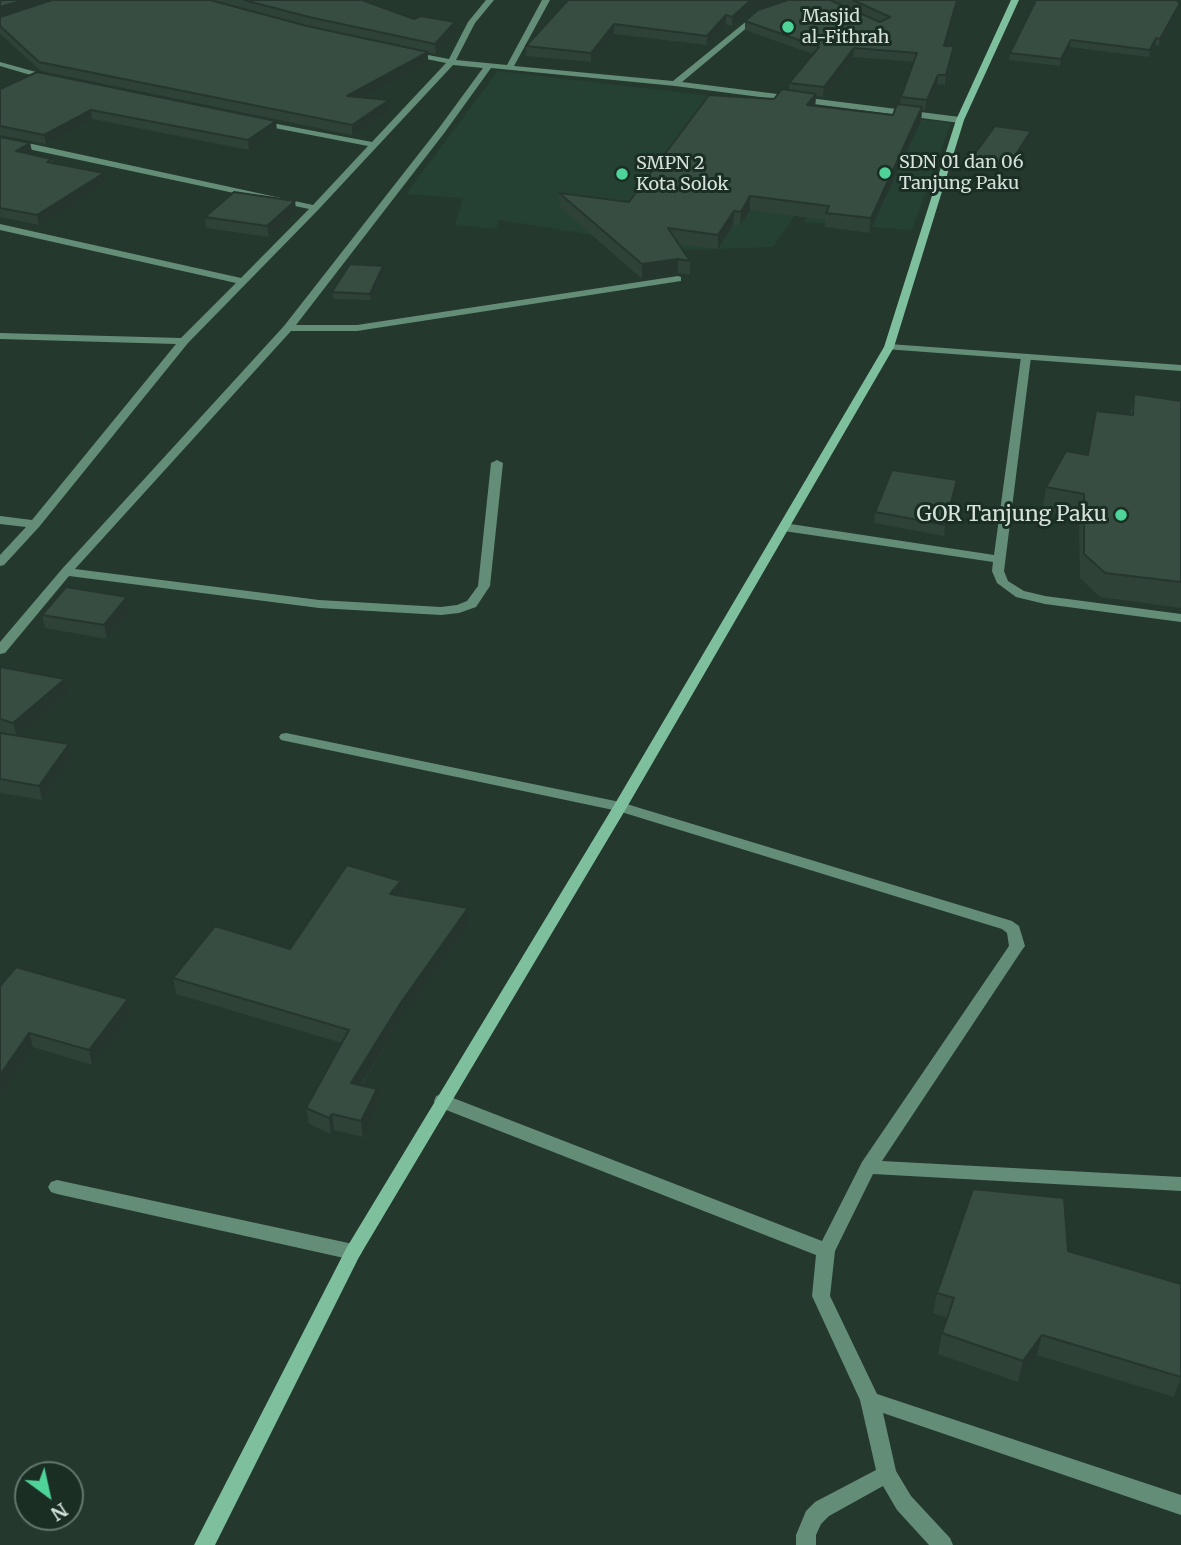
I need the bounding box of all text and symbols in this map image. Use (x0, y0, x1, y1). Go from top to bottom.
place label: Masjid al-Fithrah (802, 6, 890, 48)
marker: Masjid al-Fithrah (780, 19, 796, 35)
place label: SDN 01 dan 06 Tanjung Paku (899, 152, 1024, 194)
place label: SMPN 2 Kota Solok (636, 153, 729, 196)
marker: SDN 01 dan 06 Tanjung Paku (877, 165, 893, 181)
marker: SMPN 2 Kota Solok (614, 166, 630, 182)
place label: GOR Tanjung Paku (916, 502, 1107, 528)
marker: GOR Tanjung Paku (1113, 507, 1129, 523)
north arrow (14, 1461, 84, 1531)
text: N (47, 1498, 72, 1526)

